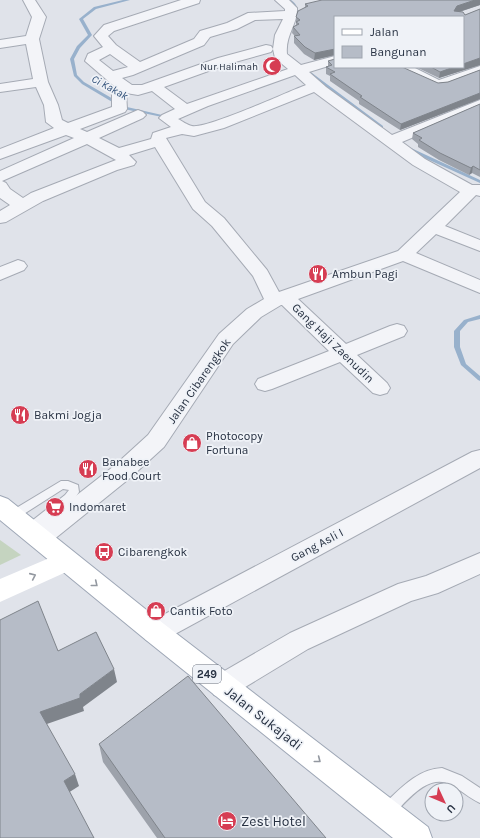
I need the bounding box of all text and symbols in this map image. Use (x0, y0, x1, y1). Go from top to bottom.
legend (334, 16, 464, 68)
text: Jalan (370, 25, 399, 39)
text: Bangunan (370, 45, 426, 59)
mosque icon: Nur Halimah (261, 55, 283, 77)
place label: Nur Halimah (200, 61, 258, 73)
water label: Ci Kakak (89, 72, 131, 103)
restaurant icon: Ambun Pagi (307, 263, 329, 285)
place label: Ambun Pagi (332, 267, 398, 281)
street label: Gang Haji Zaenudin (289, 300, 377, 386)
street label: Jalan Cibarengkok (164, 336, 234, 426)
restaurant icon: Bakmi Jogja (9, 404, 31, 426)
place label: Bakmi Jogja (34, 408, 102, 422)
place label: Photocopy Fortuna (206, 429, 263, 457)
shop icon: Photocopy Fortuna (181, 432, 203, 454)
place label: Banabee Food Court (102, 455, 162, 483)
restaurant icon: Banabee Food Court (77, 458, 99, 480)
supermarket icon: Indomaret (44, 496, 66, 518)
place label: Indomaret (69, 500, 127, 514)
street label: Gang Asli I (288, 525, 346, 565)
bus stop icon: Cibarengkok (93, 541, 115, 563)
place label: Cibarengkok (118, 545, 187, 559)
one-way arrow (29, 572, 36, 580)
one-way arrow (91, 580, 98, 587)
shop icon: Cantik Foto (145, 600, 167, 622)
place label: Cantik Foto (170, 604, 233, 618)
road number: 249 (193, 665, 221, 683)
street label: Jalan Sukajadi (221, 683, 306, 754)
one-way arrow (313, 756, 320, 763)
north arrow (424, 782, 464, 822)
text: U (444, 801, 458, 816)
hotel icon: Zest Hotel (216, 810, 238, 832)
place label: Zest Hotel (241, 813, 306, 830)

